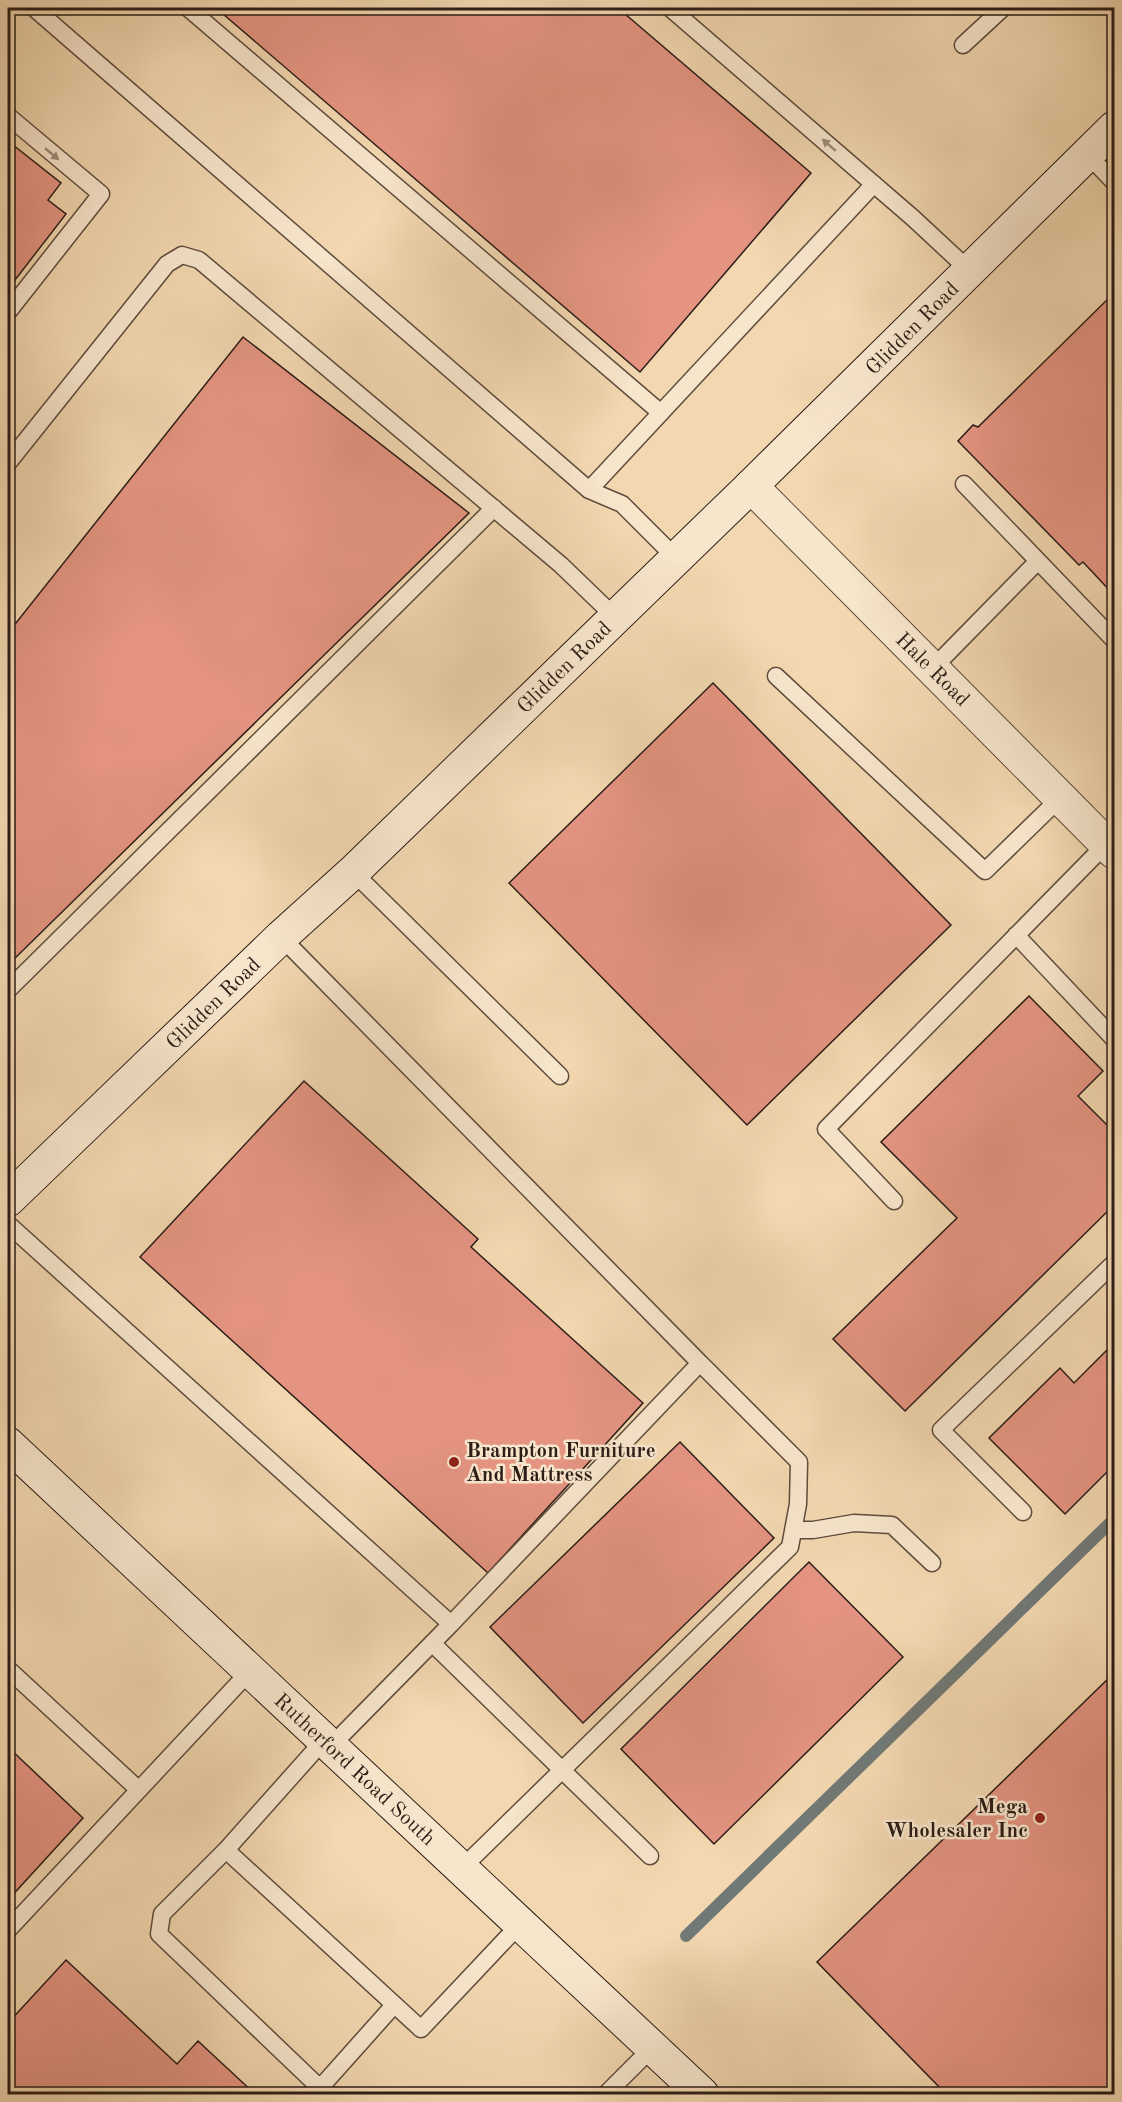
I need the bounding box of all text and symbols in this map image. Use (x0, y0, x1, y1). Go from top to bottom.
one-way arrow (821, 139, 837, 152)
one-way arrow (44, 147, 60, 160)
street label: Glidden Road (862, 278, 964, 380)
street label: Glidden Road (514, 618, 616, 718)
street label: Hale Road (891, 629, 973, 711)
street label: Glidden Road (163, 954, 265, 1054)
place label: Brampton Furniture And Mattress (466, 1441, 656, 1486)
marker: Brampton Furniture And Mattress (447, 1455, 461, 1469)
street label: Rutherford Road South (269, 1690, 439, 1850)
place label: Mega Wholesaler Inc (885, 1797, 1028, 1842)
marker: Mega Wholesaler Inc (1033, 1811, 1047, 1825)

